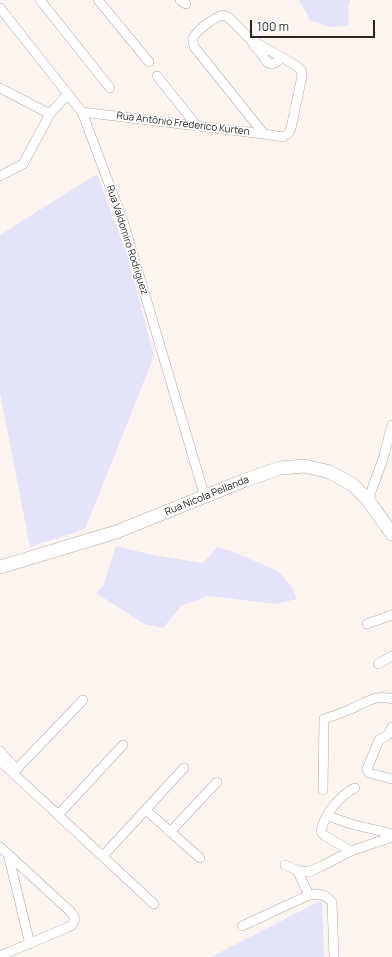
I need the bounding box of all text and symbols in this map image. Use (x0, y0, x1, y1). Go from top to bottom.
scale bar (252, 12, 377, 38)
text: 100 m (257, 18, 289, 35)
street label: Rua Antônio Frederico Kurten (116, 110, 250, 138)
street label: Rua Valdomiro Rodriguez (104, 184, 150, 296)
street label: Rua Nicola Pellanda (163, 474, 251, 518)

